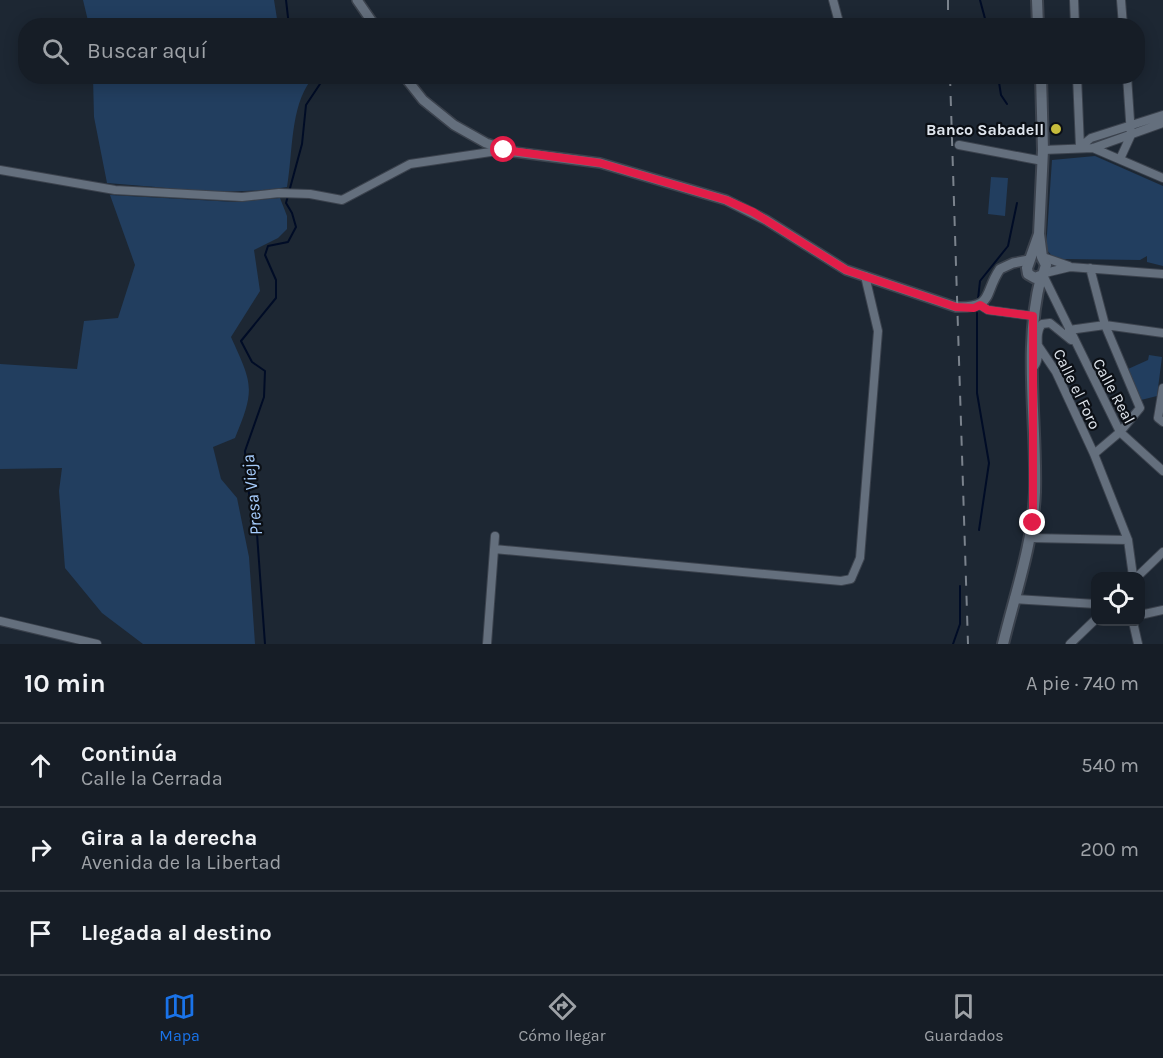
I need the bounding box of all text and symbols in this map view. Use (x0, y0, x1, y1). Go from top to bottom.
search box (18, 18, 1145, 84)
icon: search (39, 35, 72, 68)
text: Buscar aquí (87, 38, 207, 64)
place label: Banco Sabadell (926, 120, 1044, 139)
marker: Banco Sabadell (1049, 122, 1063, 136)
route start (490, 136, 516, 162)
street label: Calle el Foro (1049, 346, 1105, 432)
street label: Calle Real (1089, 355, 1139, 427)
water label: Presa Vieja (237, 453, 267, 537)
route end (1019, 509, 1045, 535)
map controls (1091, 572, 1145, 626)
button: locate (1091, 572, 1145, 626)
text: 10 min (24, 668, 106, 699)
text: A pie · 740 m (1026, 672, 1139, 695)
text: Continúa (81, 741, 177, 767)
icon: ahead (24, 749, 57, 782)
text: 540 m (1081, 754, 1139, 777)
text: Calle la Cerrada (81, 767, 223, 790)
text: Gira a la derecha (81, 825, 257, 851)
icon: right (24, 833, 57, 866)
text: 200 m (1080, 838, 1139, 861)
text: Avenida de la Libertad (81, 851, 281, 874)
icon: arrive (24, 917, 57, 950)
text: Llegada al destino (81, 920, 272, 946)
tab: Mapa (159, 990, 200, 1045)
tab: Cómo llegar (519, 990, 605, 1045)
tab: Guardados (924, 990, 1004, 1045)

